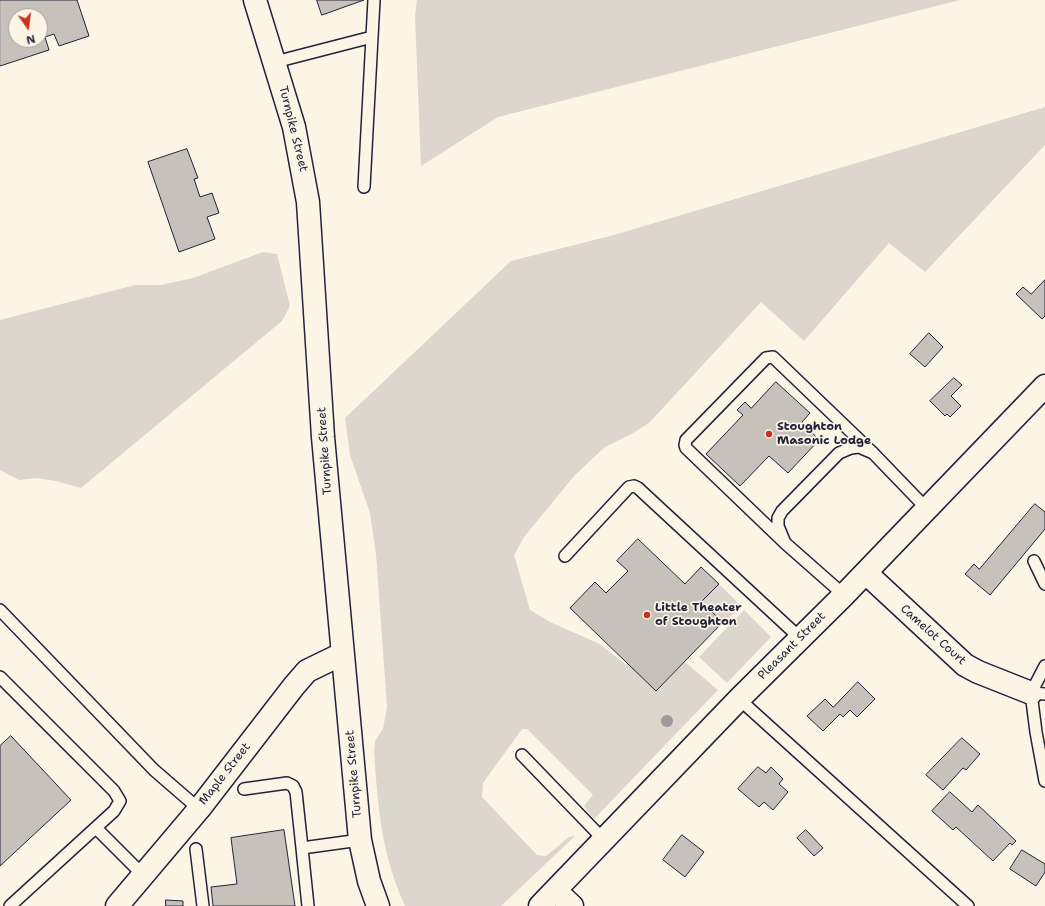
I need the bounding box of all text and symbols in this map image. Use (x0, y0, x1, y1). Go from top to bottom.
north arrow (8, 8, 48, 48)
text: N (25, 31, 37, 47)
street label: Turnpike Street (275, 85, 311, 173)
street label: Turnpike Street (315, 407, 335, 495)
place label: Stoughton Masonic Lodge (777, 420, 871, 448)
marker: Stoughton Masonic Lodge (764, 429, 774, 439)
place label: Little Theater of Stoughton (655, 601, 742, 629)
street label: Camelot Court (897, 602, 969, 668)
street label: Pleasant Street (755, 609, 829, 683)
marker: Little Theater of Stoughton (642, 610, 652, 620)
street label: Turnpike Street (343, 730, 365, 818)
street label: Maple Street (196, 740, 254, 808)

